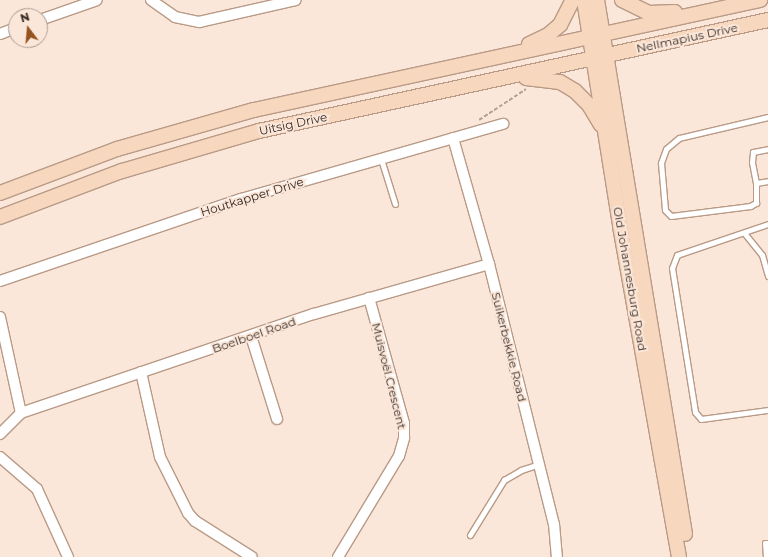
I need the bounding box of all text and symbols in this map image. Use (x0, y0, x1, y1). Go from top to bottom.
north arrow (8, 8, 48, 48)
text: N (19, 9, 31, 25)
street label: Nellmapius Drive (635, 20, 739, 56)
street label: Uitsig Drive (258, 110, 328, 138)
street label: Houtkapper Drive (199, 174, 305, 220)
street label: Old Johannesburg Road (610, 206, 650, 352)
street label: Suikerbekkie Road (488, 291, 530, 403)
street label: Boelboel Road (210, 314, 298, 356)
street label: Muisvoël Crescent (369, 321, 409, 431)

